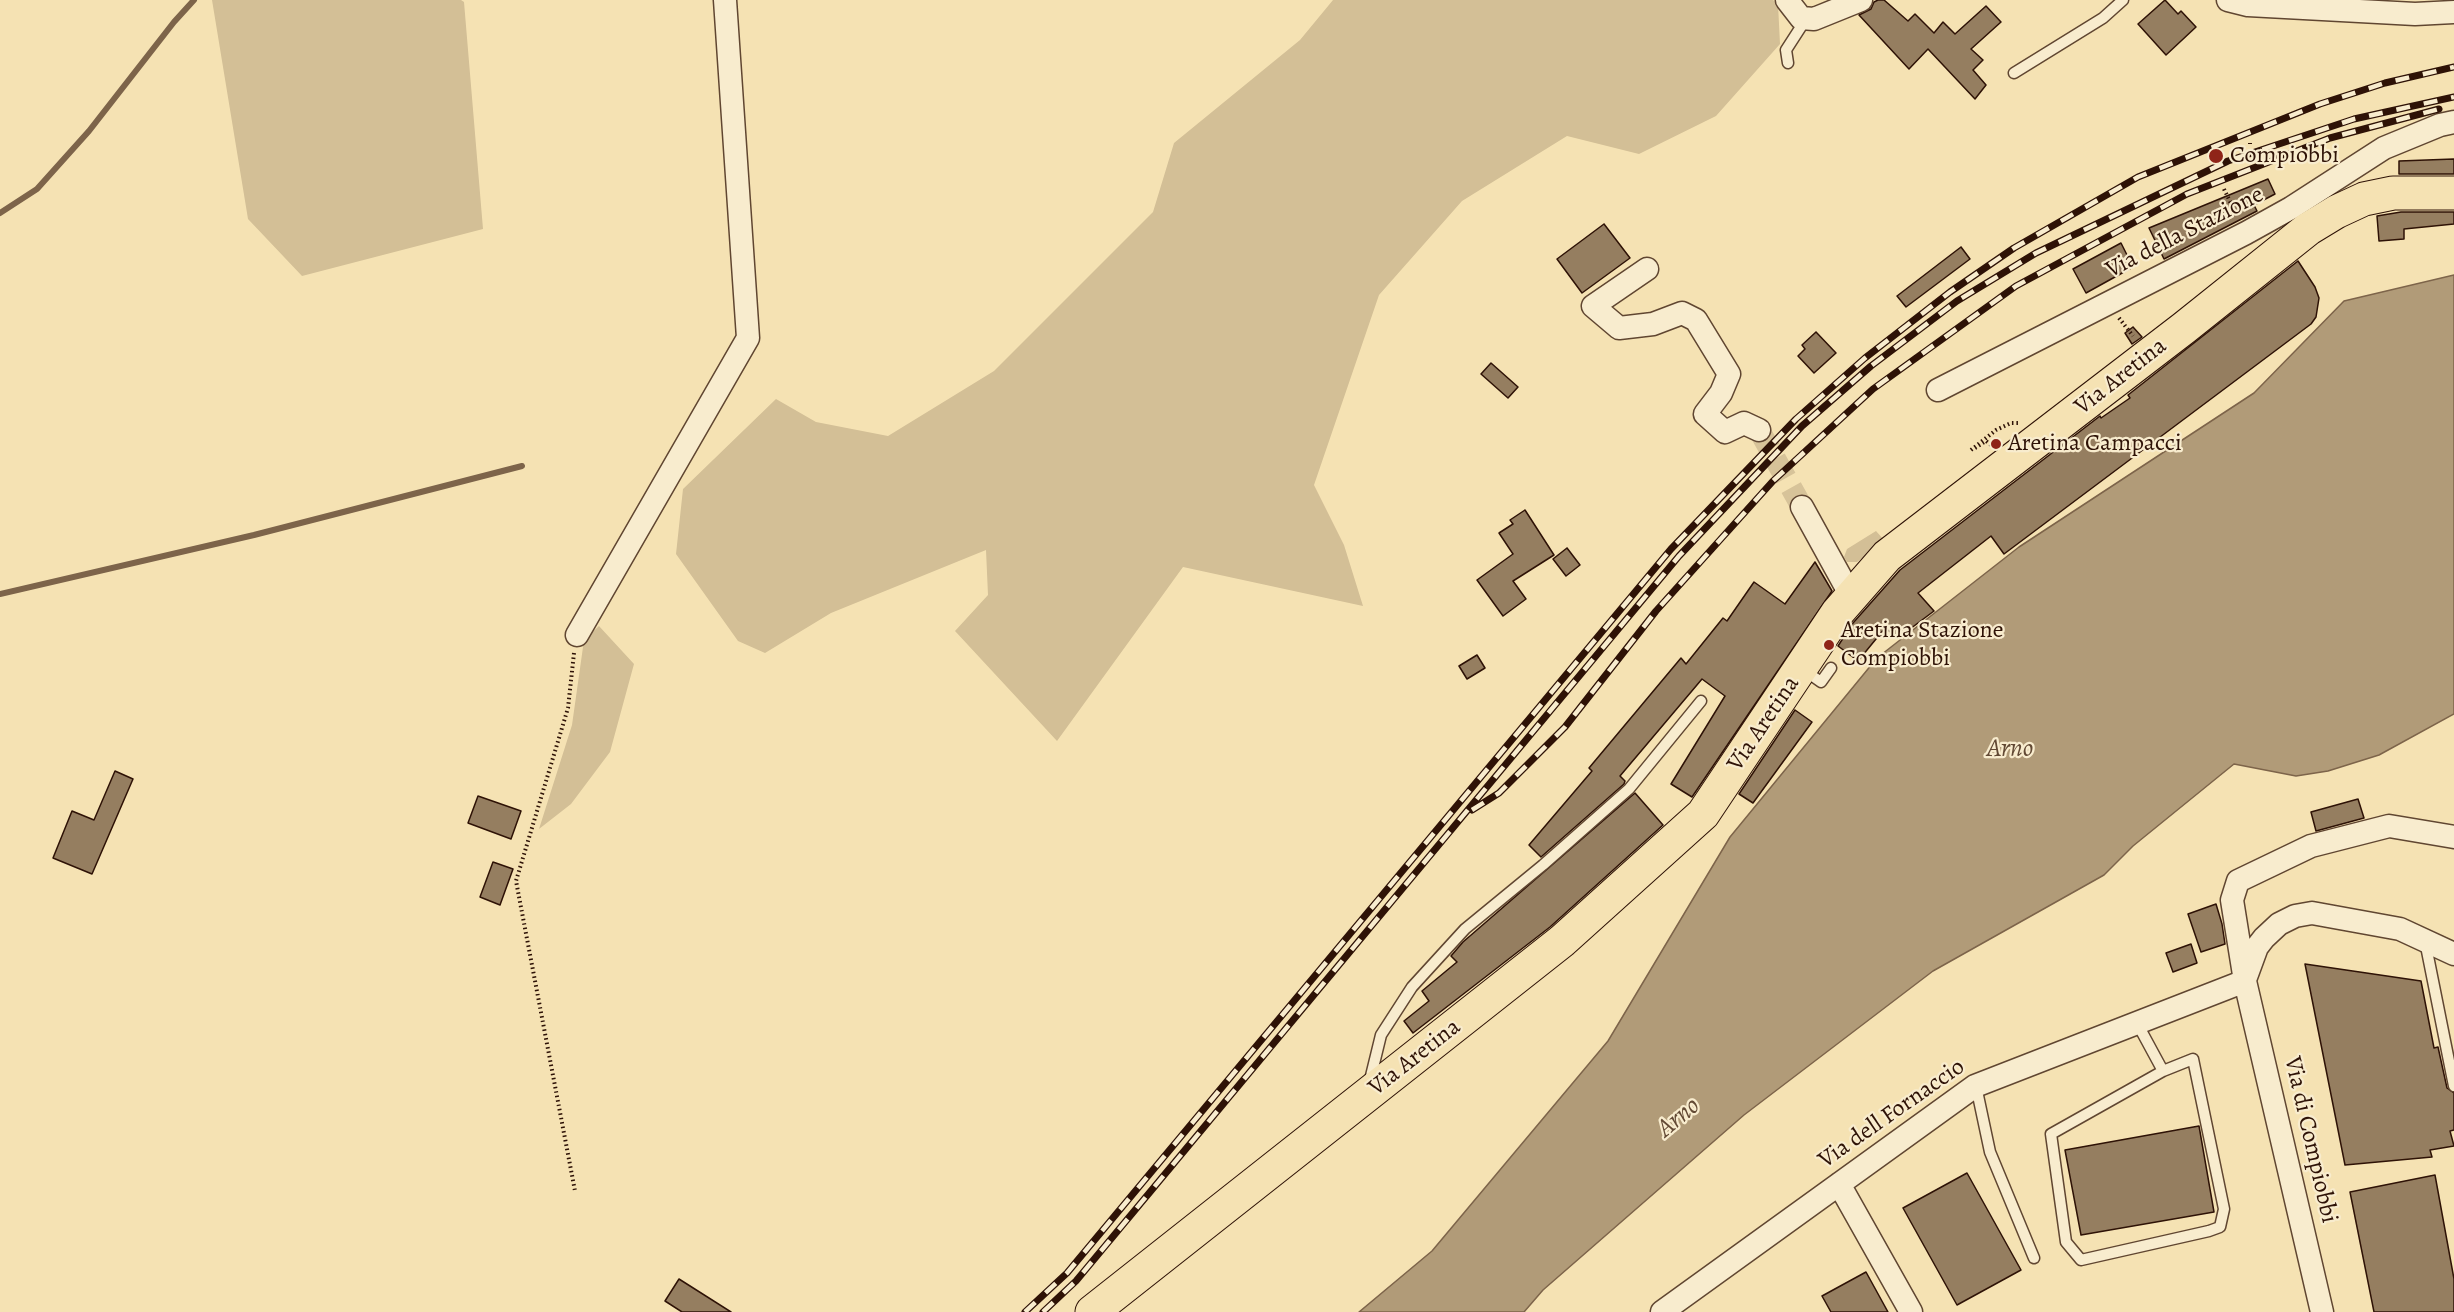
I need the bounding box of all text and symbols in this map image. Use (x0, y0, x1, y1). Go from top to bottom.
place label: Compiobbi (2230, 142, 2339, 170)
marker: Compiobbi (2207, 147, 2225, 165)
street label: Via della Stazione (2101, 181, 2269, 285)
street label: Via Aretina (2069, 332, 2173, 422)
place label: Aretina Campacci (2008, 430, 2182, 458)
marker: Aretina Campacci (1989, 437, 2003, 451)
place label: Aretina Stazione Compiobbi (1841, 617, 2004, 673)
marker: Aretina Stazione Compiobbi (1822, 638, 1836, 652)
street label: Via Aretina (1722, 671, 1806, 777)
water label: Arno (1987, 734, 2033, 766)
street label: Via Aretina (1363, 1013, 1467, 1103)
street label: Via dell Fornaccio (1813, 1053, 1971, 1175)
street label: Via di Compiobbi (2277, 1054, 2343, 1226)
water label: Arno (1651, 1091, 1707, 1145)

